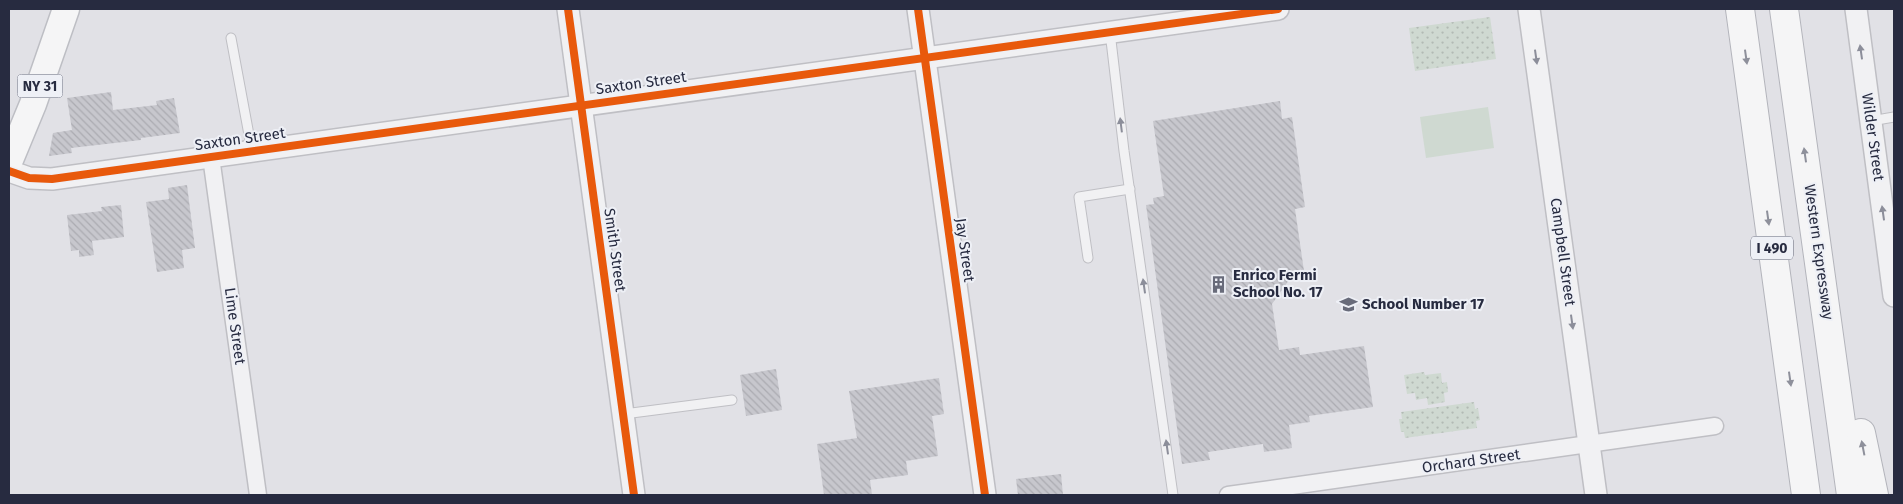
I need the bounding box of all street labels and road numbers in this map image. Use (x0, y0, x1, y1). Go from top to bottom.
street label: Saxton Street (595, 68, 688, 98)
road number: NY 31 (18, 74, 62, 98)
street label: Wilder Street (1858, 92, 1888, 183)
street label: Saxton Street (194, 124, 287, 154)
street label: Western Expressway (1801, 183, 1838, 322)
street label: Campbell Street (1547, 197, 1580, 308)
street label: Smith Street (600, 207, 630, 293)
street label: Jay Street (952, 217, 978, 284)
road number: I 490 (1751, 237, 1793, 260)
street label: Lime Street (221, 286, 249, 366)
street label: Orchard Street (1421, 445, 1522, 477)

